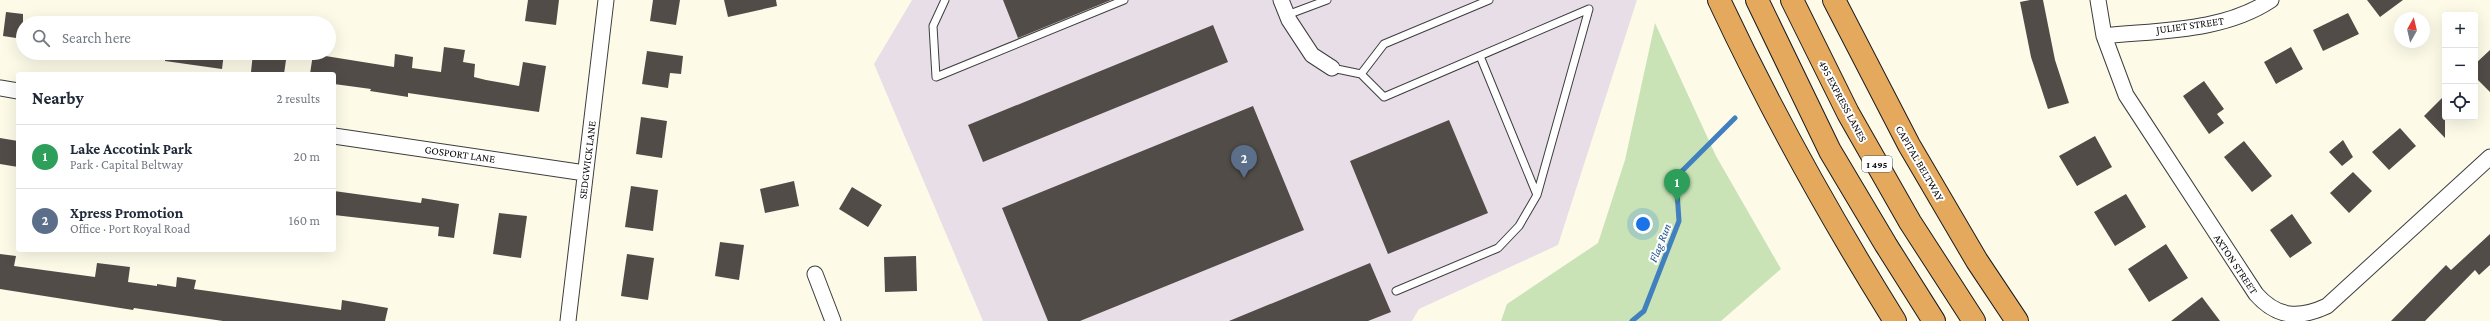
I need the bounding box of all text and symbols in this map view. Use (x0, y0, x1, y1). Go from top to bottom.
north arrow (2394, 12, 2430, 48)
map controls (2442, 12, 2478, 120)
button: + (2442, 12, 2478, 48)
street label: JULIET STREET (2154, 14, 2225, 37)
search box (16, 16, 336, 60)
icon: search (30, 27, 52, 49)
text: Search here (62, 30, 131, 46)
button: − (2442, 48, 2478, 84)
street label: 495 EXPRESS LANES (1816, 58, 1870, 144)
button: locate (2442, 84, 2478, 120)
text: Nearby (32, 89, 84, 108)
text: 2 results (277, 91, 320, 106)
street label: SEDGWICK LANE (576, 120, 598, 200)
street label: CAPITAL BELTWAY (1894, 123, 1947, 203)
text: Lake Accotink Park (70, 141, 192, 157)
street label: GOSPORT LANE (424, 143, 496, 165)
pin: 2 (1231, 145, 1257, 178)
text: 1 (43, 149, 47, 164)
text: 20 m (294, 149, 320, 164)
road number: I 495 (1862, 156, 1892, 172)
text: Park · Capital Beltway (70, 157, 183, 172)
pin: 1 (1664, 169, 1690, 202)
text: Xpress Promotion (70, 205, 183, 221)
text: 2 (42, 213, 48, 228)
text: 160 m (289, 213, 320, 228)
your location (1633, 214, 1653, 234)
text: Office · Port Royal Road (70, 221, 190, 236)
water label: Flag Run (1646, 222, 1674, 264)
street label: AXTON STREET (2212, 232, 2260, 296)

